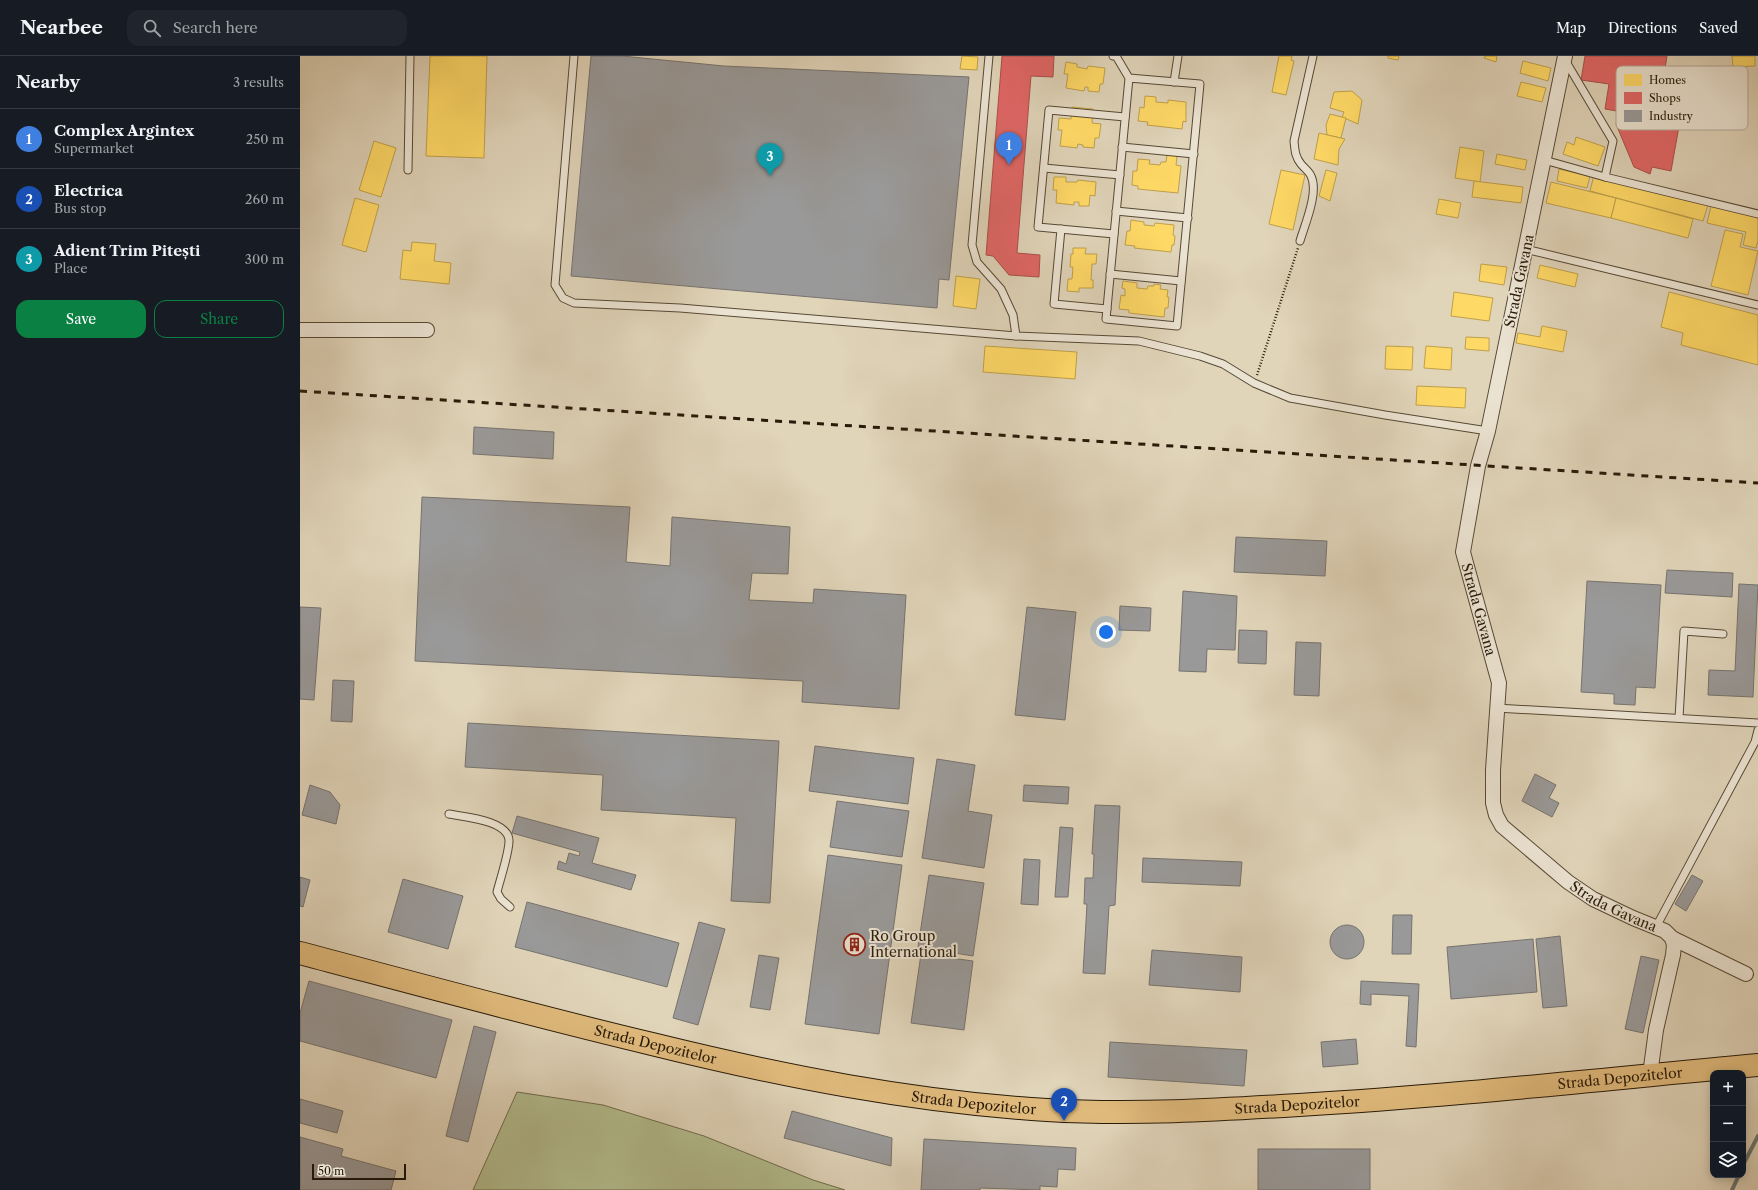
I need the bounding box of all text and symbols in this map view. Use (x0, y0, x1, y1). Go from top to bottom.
search box (127, 10, 407, 46)
text: Nearbee (20, 16, 103, 39)
icon: search (141, 17, 163, 39)
text: Search here (173, 18, 258, 37)
text: Map (1556, 19, 1586, 37)
text: Directions (1608, 19, 1677, 37)
text: Saved (1699, 19, 1738, 37)
legend (1616, 66, 1748, 130)
text: Nearby (16, 72, 80, 92)
text: Homes (1649, 73, 1686, 87)
text: 3 results (233, 74, 284, 90)
text: Shops (1649, 91, 1681, 105)
text: Industry (1649, 109, 1694, 123)
text: Complex Argintex (54, 121, 194, 140)
text: 1 (26, 131, 32, 147)
text: 250 m (246, 131, 284, 147)
pin: 1 (996, 132, 1022, 165)
text: Supermarket (54, 140, 134, 156)
pin: 3 (757, 143, 783, 176)
text: Electrica (54, 181, 123, 200)
text: 2 (25, 191, 33, 207)
text: 260 m (245, 191, 284, 207)
text: Bus stop (54, 200, 106, 216)
street label: Strada Gavana (1500, 232, 1538, 329)
text: Adient Trim Pitești (54, 241, 200, 260)
text: 3 (25, 251, 33, 267)
text: 300 m (245, 251, 284, 267)
text: Place (54, 260, 87, 276)
button: Save (16, 300, 146, 338)
button: Share (154, 300, 284, 338)
street label: Strada Gavana (1457, 561, 1500, 658)
your location (1096, 622, 1116, 642)
street label: Strada Gavana (1567, 877, 1660, 936)
place label: Ro Group International (870, 927, 957, 961)
building icon: Ro Group International (841, 931, 867, 957)
street label: Strada Depozitelor (592, 1021, 718, 1068)
street label: Strada Depozitelor (1557, 1063, 1683, 1093)
map controls (1710, 1070, 1746, 1178)
button: + (1710, 1070, 1746, 1106)
street label: Strada Depozitelor (910, 1087, 1037, 1118)
pin: 2 (1051, 1088, 1077, 1121)
street label: Strada Depozitelor (1234, 1092, 1361, 1118)
button: − (1710, 1106, 1746, 1142)
button: layers (1710, 1142, 1746, 1178)
scale bar (312, 1162, 406, 1181)
text: 50 m (318, 1164, 344, 1178)

